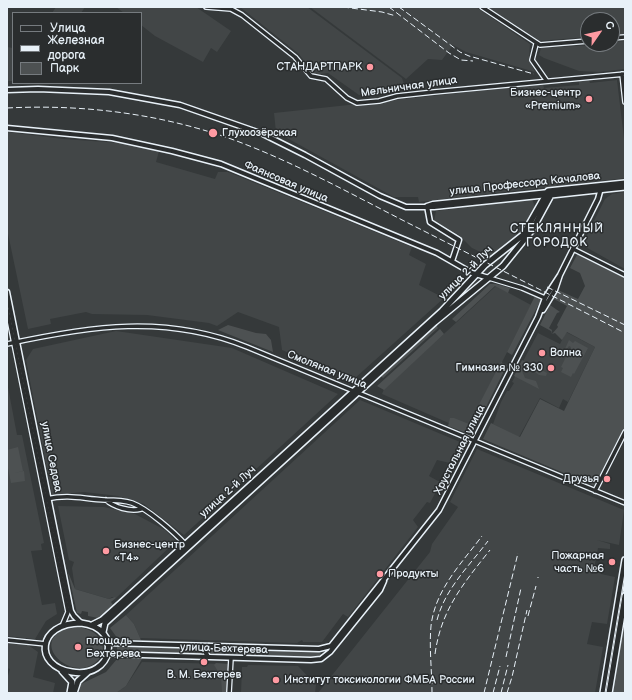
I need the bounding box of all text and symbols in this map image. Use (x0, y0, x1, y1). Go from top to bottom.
legend (12, 12, 142, 84)
north arrow (580, 12, 620, 52)
text: С (602, 19, 617, 32)
text: Улица (50, 21, 86, 36)
text: Железная дорога (48, 33, 105, 63)
place label: СТАНДАРТПАРК (277, 60, 362, 74)
text: Парк (50, 61, 79, 76)
marker: СТАНДАРТПАРК (365, 62, 375, 72)
street label: Мельничная улица (360, 74, 458, 100)
place label: Бизнес-центр «Premium» (510, 86, 581, 112)
marker: Бизнес-центр «Premium» (584, 94, 594, 104)
place label: Глухоозёрская (222, 126, 297, 140)
marker: Глухоозёрская (207, 127, 219, 139)
street label: Фаянсовая улица (242, 158, 330, 206)
street label: улица Профессора Качалова (449, 170, 601, 198)
district label: СТЕКЛЯННЫЙ ГОРОДОК (510, 222, 604, 250)
street label: улица 2-й Луч (436, 243, 496, 303)
place label: Волна (550, 346, 582, 360)
street label: Смоляная улица (285, 348, 369, 392)
marker: Волна (537, 348, 547, 358)
place label: Гимназия № 330 (456, 361, 543, 375)
marker: Гимназия № 330 (546, 363, 556, 373)
street label: Хрустальная улица (432, 403, 488, 497)
street label: улица Седова (38, 421, 64, 493)
street label: улица 2-й Луч (197, 463, 259, 521)
place label: Друзья (563, 472, 599, 486)
marker: Друзья (602, 474, 612, 484)
place label: Бизнес-центр «Т4» (114, 538, 185, 564)
marker: Бизнес-центр «Т4» (101, 546, 111, 556)
place label: Пожарная часть №6 (551, 549, 604, 575)
marker: Пожарная часть №6 (607, 557, 617, 567)
place label: Продукты (388, 567, 439, 581)
marker: Продукты (375, 569, 385, 579)
place label: площадь Бехтерева (86, 634, 141, 660)
street label: улица Бехтерева (180, 641, 268, 657)
marker: площадь Бехтерева (73, 642, 83, 652)
marker: В. М. Бехтерев (199, 657, 209, 667)
place label: В. М. Бехтерев (167, 668, 241, 682)
place label: Институт токсикологии ФМБА России (284, 673, 475, 687)
marker: Институт токсикологии ФМБА России (271, 675, 281, 685)

